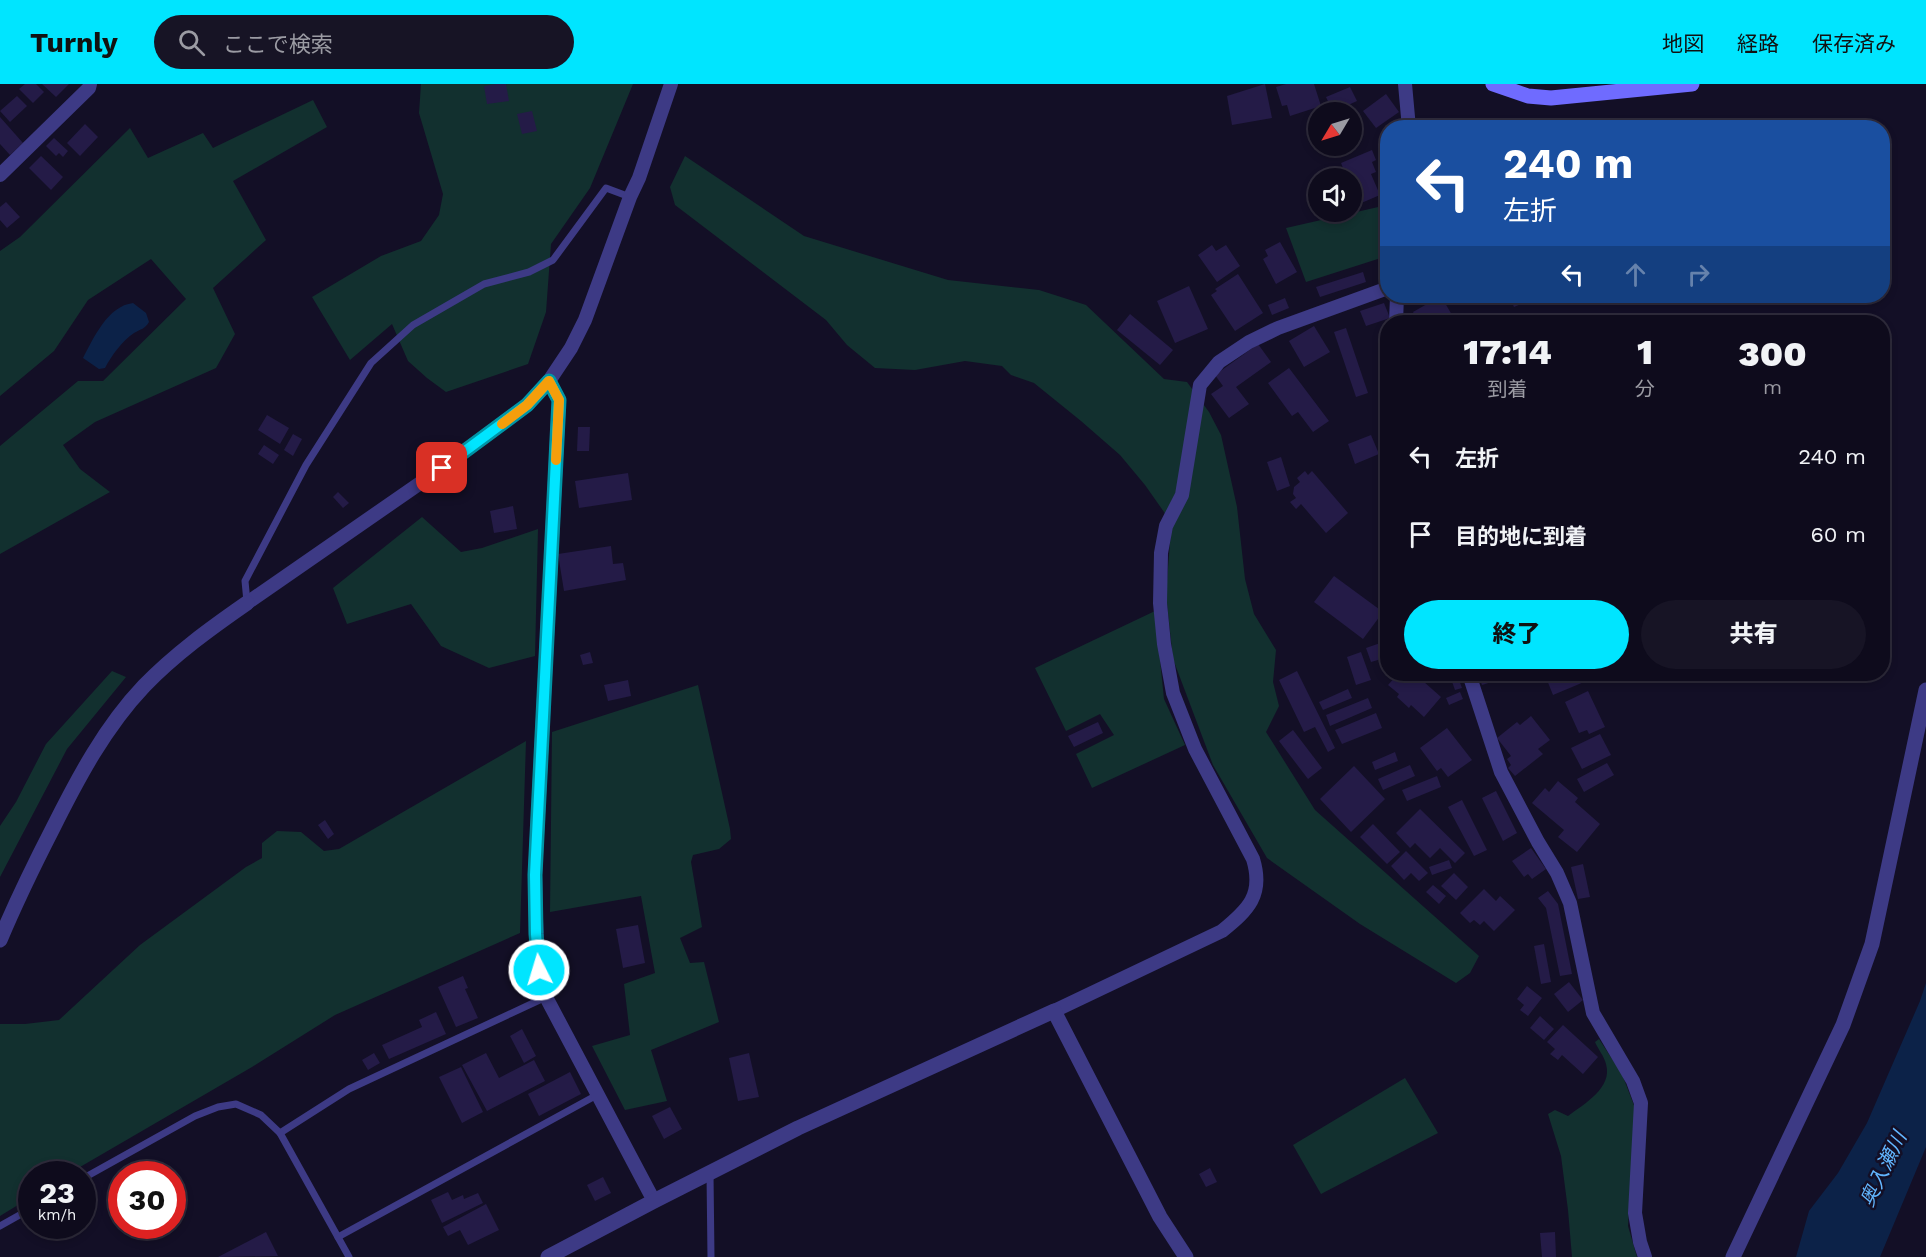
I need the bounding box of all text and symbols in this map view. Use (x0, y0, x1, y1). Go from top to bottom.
search box (154, 15, 574, 69)
text: Turnly (30, 26, 118, 59)
icon: search (175, 26, 208, 59)
text: 地図 (1662, 31, 1704, 56)
text: 経路 (1737, 31, 1779, 56)
text: 保存済み (1812, 31, 1896, 56)
text: ここで検索 (223, 32, 333, 57)
north arrow (1308, 102, 1362, 156)
map controls (1308, 102, 1362, 222)
text: 240 m (1503, 139, 1633, 188)
icon: left (1404, 144, 1482, 222)
button: sound (1308, 168, 1362, 222)
text: 左折 (1503, 195, 1557, 227)
icon: left (1556, 258, 1589, 291)
icon: ahead (1619, 258, 1652, 291)
icon: right (1682, 258, 1715, 291)
text: 17:14 (1463, 331, 1552, 373)
text: 1 (1637, 331, 1653, 373)
text: 300 (1738, 333, 1807, 375)
text: m (1763, 375, 1782, 399)
text: 到着 (1488, 377, 1528, 401)
text: 分 (1635, 377, 1655, 401)
icon: left (1404, 440, 1437, 473)
pin (416, 442, 467, 493)
text: 240 m (1798, 444, 1866, 469)
text: 左折 (1455, 446, 1499, 471)
icon: arrive (425, 451, 458, 484)
icon: arrive (1404, 518, 1437, 551)
text: 60 m (1810, 522, 1866, 547)
text: 目的地に到着 (1455, 524, 1587, 549)
button: 終了 (1404, 600, 1629, 669)
button: 共有 (1641, 600, 1866, 669)
position arrow (507, 938, 571, 1002)
water label: 奥入瀬川 (1855, 1126, 1912, 1210)
speed limit sign: 30 (108, 1161, 186, 1239)
text: 23 (39, 1175, 75, 1210)
text: km/h (38, 1206, 76, 1224)

